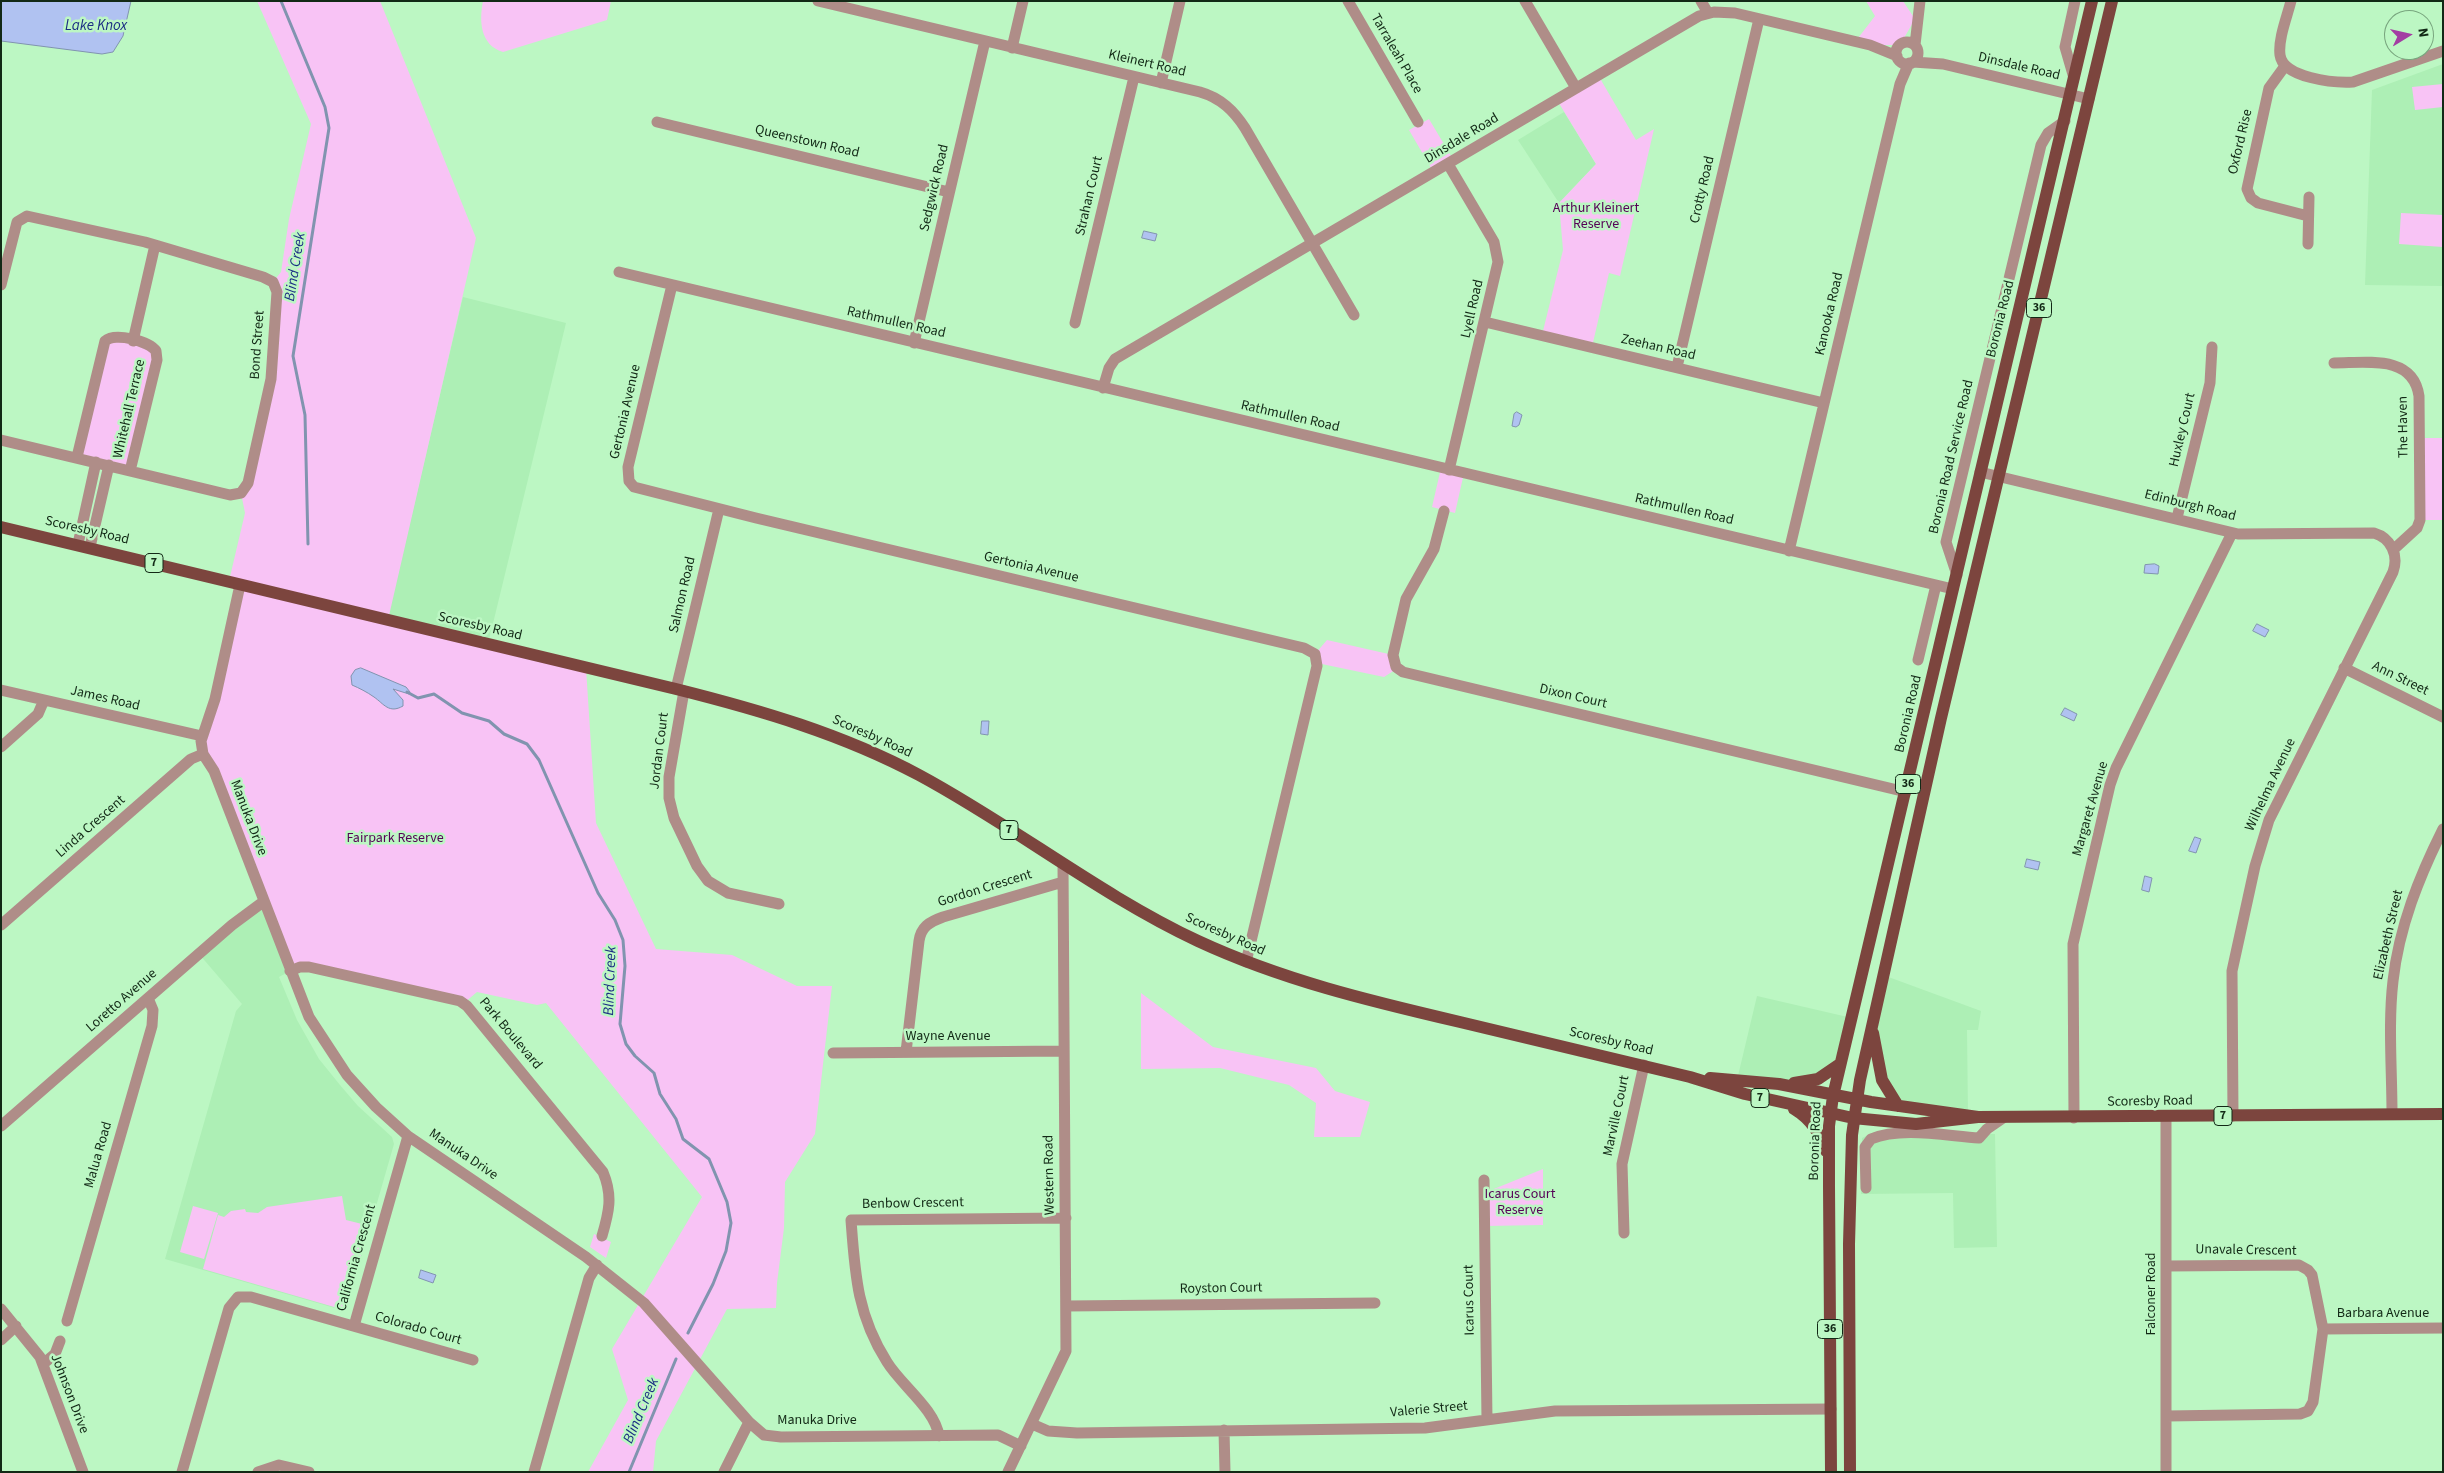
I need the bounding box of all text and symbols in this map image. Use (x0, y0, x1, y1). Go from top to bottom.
north arrow (2384, 10, 2434, 60)
street label: Tarraleah Place (1366, 11, 1426, 97)
water label: Lake Knox (65, 18, 127, 36)
text: N (2412, 27, 2433, 39)
street label: Kleinert Road (1107, 47, 1187, 81)
street label: Dinsdale Road (1976, 49, 2062, 85)
street label: Oxford Rise (2225, 108, 2257, 176)
street label: Dinsdale Road (1422, 110, 1502, 168)
street label: Queenstown Road (753, 122, 861, 162)
street label: Sedgwick Road (917, 143, 953, 233)
street label: Strahan Court (1073, 154, 1107, 238)
street label: Crotty Road (1687, 155, 1719, 225)
park label: Arthur Kleinert Reserve (1553, 201, 1639, 233)
water label: Blind Creek (282, 231, 310, 303)
street label: Kanooka Road (1812, 271, 1848, 357)
street label: Lyell Road (1458, 278, 1488, 340)
street label: Boronia Road (1983, 279, 2019, 359)
road number: 36 (2026, 298, 2052, 318)
street label: Rathmullen Road (845, 303, 947, 343)
street label: Bond Street (247, 310, 269, 380)
street label: Zeehan Road (1619, 331, 1697, 365)
street label: Whitehall Terrace (110, 358, 150, 460)
street label: Gertonia Avenue (607, 363, 645, 461)
street label: Boronia Road Service Road (1926, 378, 1978, 536)
street label: Huxley Court (2166, 391, 2200, 469)
street label: The Haven (2395, 396, 2413, 458)
street label: Rathmullen Road (1239, 397, 1341, 437)
street label: Edinburgh Road (2143, 487, 2237, 525)
street label: Rathmullen Road (1633, 490, 1735, 530)
street label: Scoresby Road (43, 513, 131, 549)
street label: Gertonia Avenue (982, 549, 1080, 587)
road number: 7 (145, 554, 163, 572)
street label: Salmon Road (666, 555, 700, 635)
street label: Scoresby Road (436, 609, 524, 645)
street label: Ann Street (2369, 658, 2431, 700)
street label: Boronia Road (1892, 674, 1926, 754)
street label: Dixon Court (1538, 681, 1608, 713)
street label: James Road (69, 683, 141, 715)
street label: Jordan Court (647, 712, 673, 790)
street label: Scoresby Road (829, 712, 915, 762)
street label: Wilhelma Avenue (2242, 736, 2300, 834)
street label: Margaret Avenue (2069, 760, 2113, 858)
road number: 36 (1896, 774, 1920, 794)
street label: Manuka Drive (226, 778, 270, 858)
street label: Linda Crescent (53, 792, 129, 862)
road number: 7 (1000, 820, 1018, 840)
park label: Fairpark Reserve (346, 831, 444, 847)
street label: Gordon Crescent (936, 867, 1034, 911)
street label: Elizabeth Street (2370, 888, 2408, 982)
street label: Scoresby Road (1182, 910, 1268, 960)
water label: Blind Creek (601, 946, 621, 1016)
street label: Loretto Avenue (83, 966, 161, 1036)
street label: Park Boulevard (475, 995, 545, 1073)
street label: Scoresby Road (1567, 1024, 1655, 1060)
street label: Wayne Avenue (906, 1029, 990, 1045)
street label: Marville Court (1600, 1074, 1634, 1158)
road number: 7 (1751, 1088, 1769, 1108)
street label: Scoresby Road (2107, 1093, 2193, 1111)
street label: Boronia Road (1806, 1101, 1826, 1181)
road number: 7 (2214, 1106, 2232, 1126)
street label: Malua Road (82, 1120, 116, 1190)
street label: Manuka Drive (425, 1126, 501, 1184)
street label: Western Road (1041, 1135, 1059, 1215)
park label: Icarus Court Reserve (1485, 1187, 1555, 1220)
street label: Benbow Crescent (862, 1195, 964, 1213)
street label: California Crescent (334, 1203, 380, 1313)
street label: Unavale Crescent (2195, 1242, 2297, 1260)
street label: Falconer Road (2144, 1252, 2160, 1336)
street label: Icarus Court (1461, 1264, 1479, 1336)
street label: Royston Court (1179, 1280, 1263, 1298)
street label: Barbara Avenue (2337, 1306, 2429, 1322)
street label: Colorado Court (373, 1309, 463, 1349)
road number: 36 (1818, 1320, 1842, 1338)
street label: Johnson Drive (46, 1352, 92, 1436)
water label: Blind Creek (620, 1376, 664, 1446)
street label: Valerie Street (1390, 1398, 1468, 1422)
street label: Manuka Drive (777, 1413, 857, 1429)

